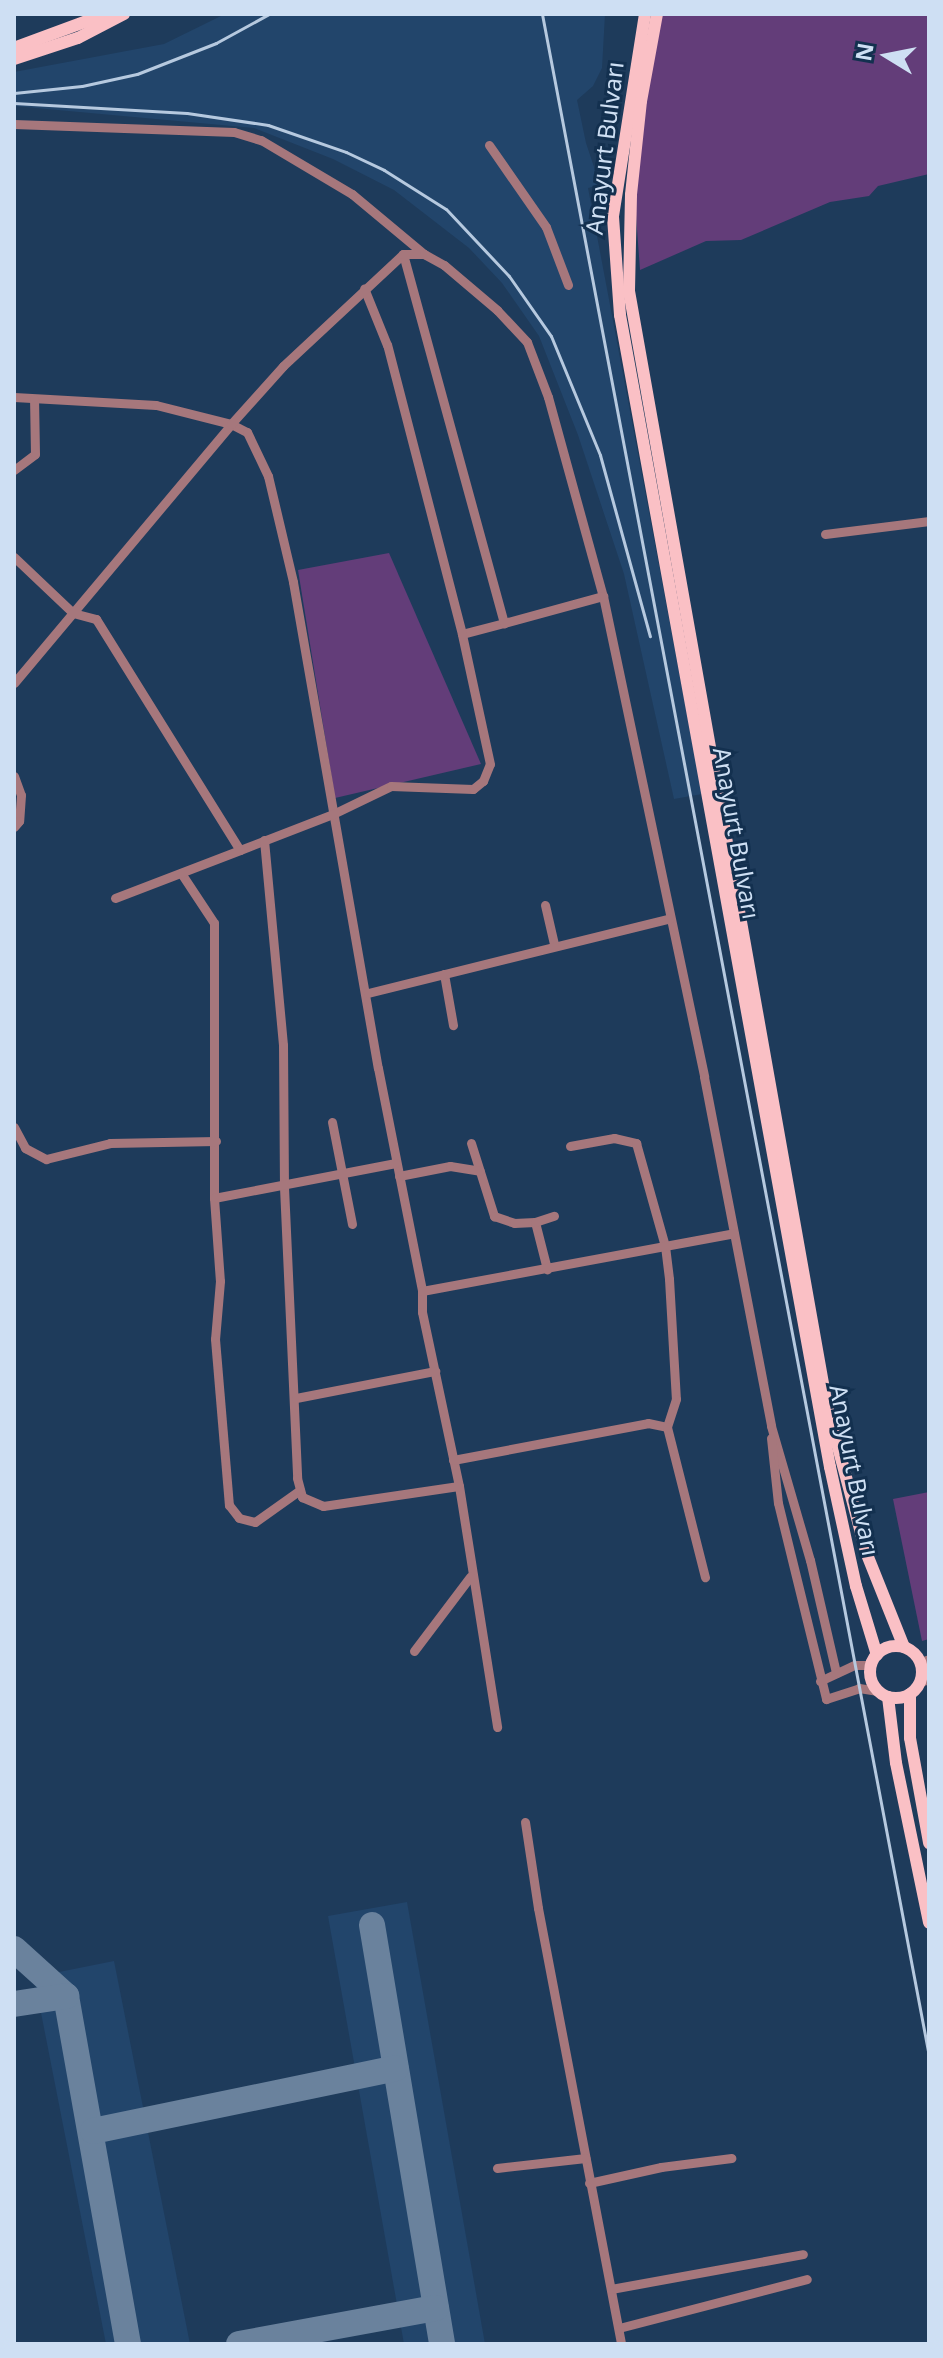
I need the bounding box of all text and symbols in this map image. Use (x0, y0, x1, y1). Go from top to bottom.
north arrow (847, 16, 927, 96)
text: N (847, 40, 880, 63)
street label: Anayurt Bulvarı (579, 60, 629, 236)
street label: Anayurt Bulvarı (708, 745, 766, 921)
street label: Anayurt Bulvarı (824, 1382, 886, 1558)

